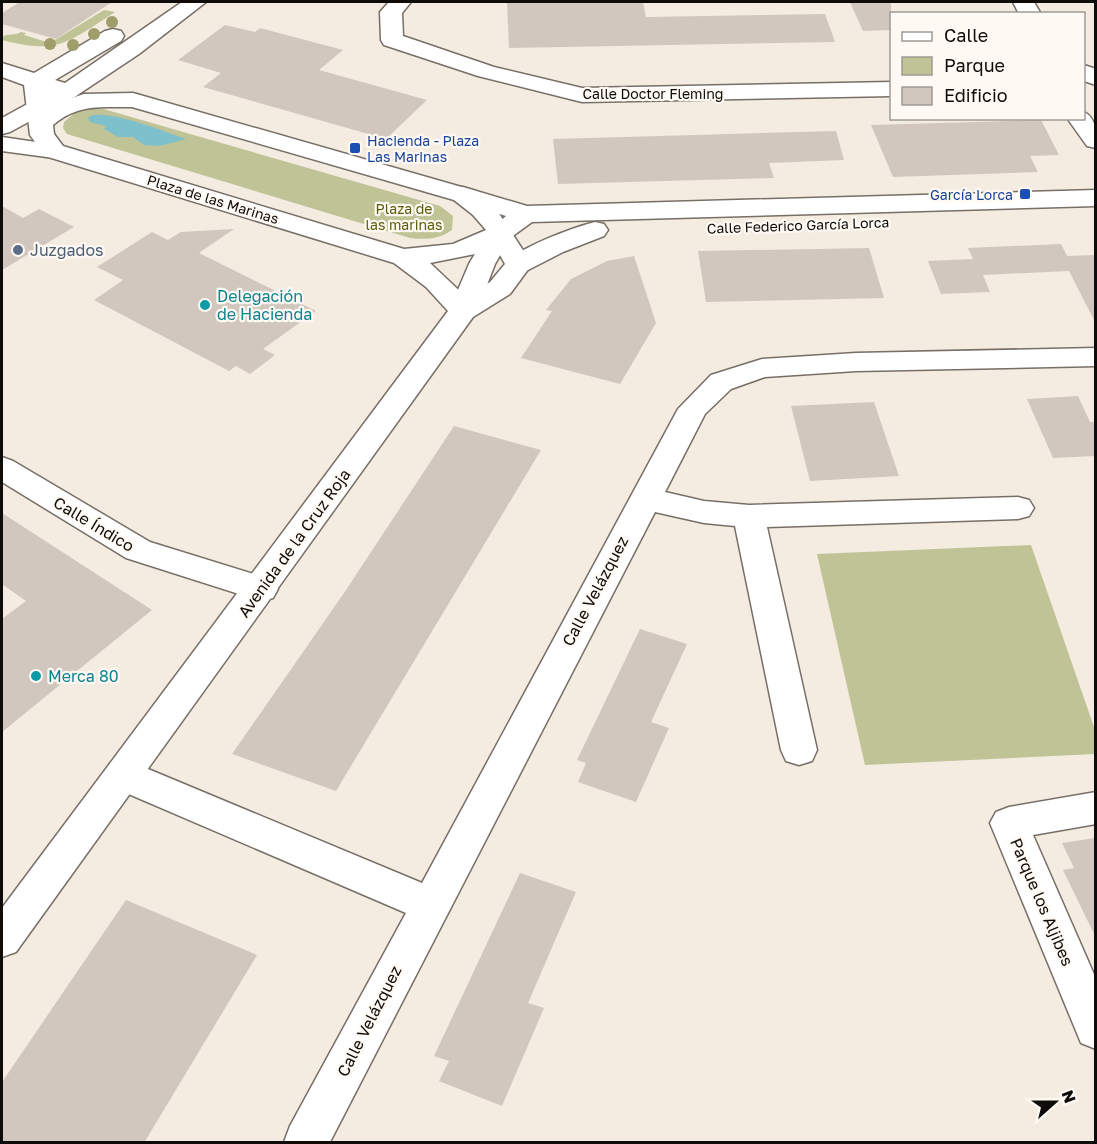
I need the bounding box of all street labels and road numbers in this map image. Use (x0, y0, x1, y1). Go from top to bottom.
street label: Calle Doctor Fleming (583, 85, 723, 102)
street label: Plaza de las Marinas (145, 171, 281, 227)
street label: Calle Federico García Lorca (706, 213, 890, 237)
street label: Avenida de la Cruz Roja (233, 465, 355, 621)
street label: Calle Índico (50, 492, 138, 556)
street label: Calle Velázquez (558, 533, 632, 649)
street label: Parque los Aljibes (1006, 835, 1078, 969)
street label: Calle Velázquez (332, 962, 406, 1080)

